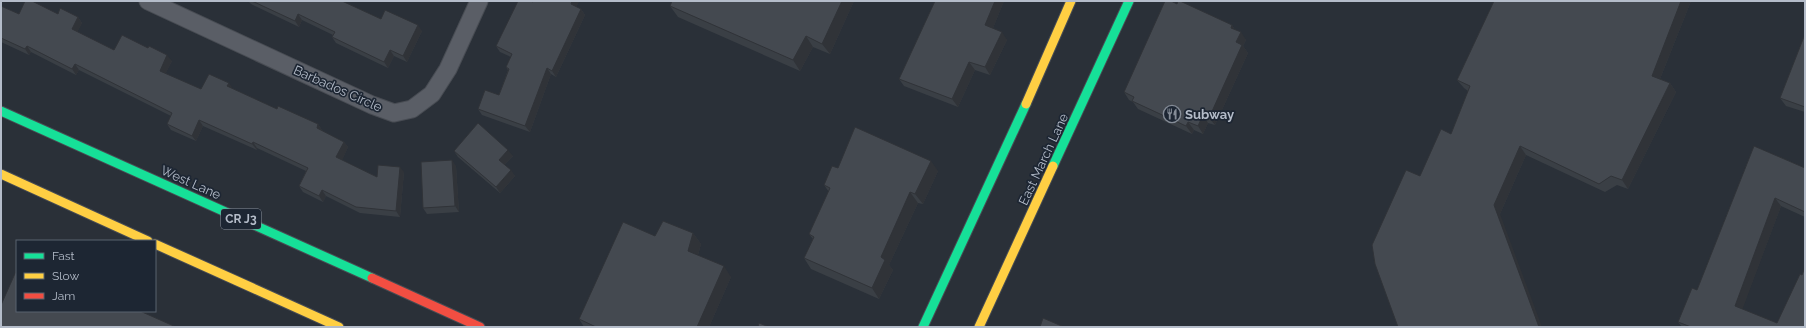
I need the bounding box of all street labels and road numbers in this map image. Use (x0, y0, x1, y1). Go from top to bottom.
street label: Barbados Circle (291, 62, 385, 115)
street label: East March Lane (1016, 111, 1071, 208)
street label: West Lane (158, 163, 223, 203)
road number: CR J3 (221, 209, 261, 229)

